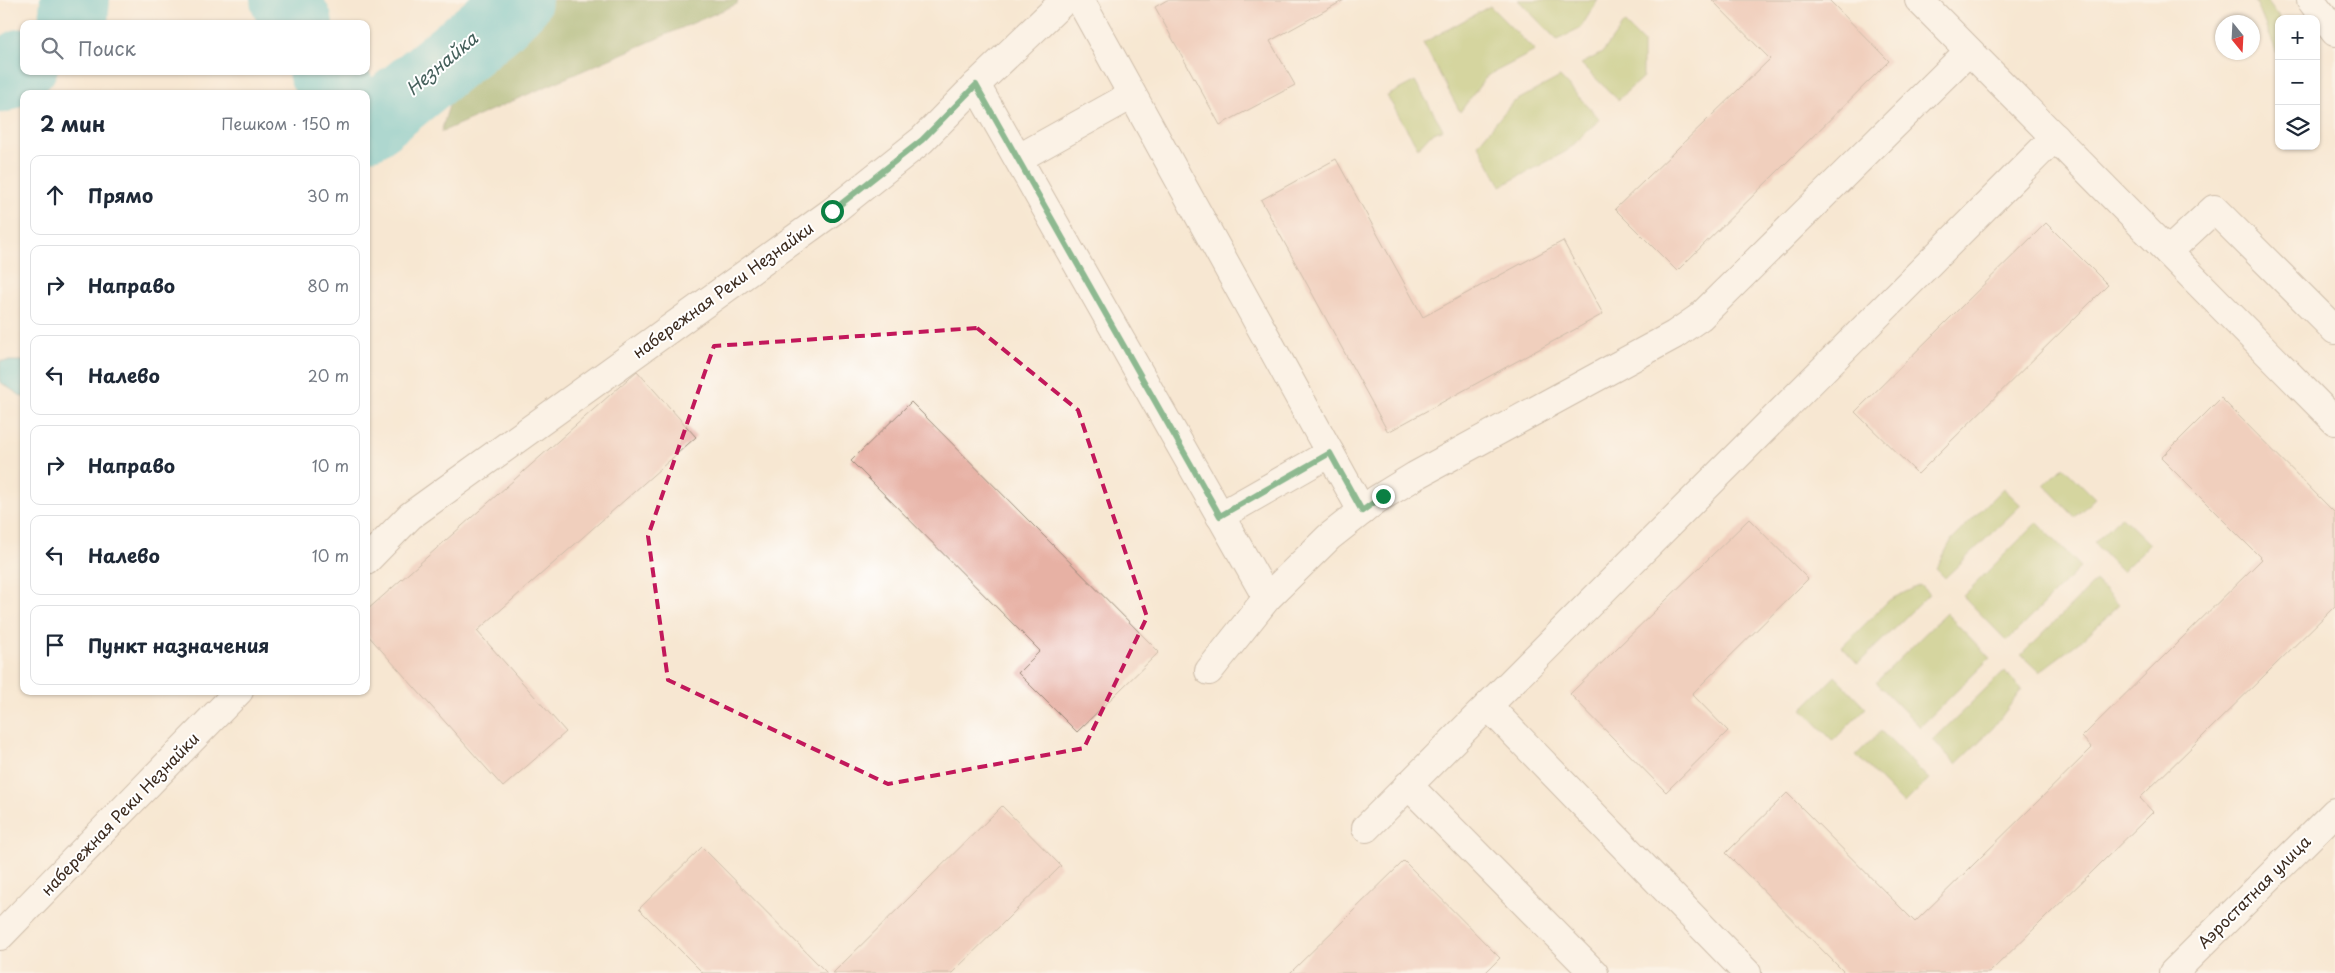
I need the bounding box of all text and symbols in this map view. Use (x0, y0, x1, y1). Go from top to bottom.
north arrow (2215, 15, 2260, 60)
map controls (2275, 15, 2320, 150)
button: + (2275, 15, 2320, 60)
search box (20, 20, 370, 75)
water label: Незнайка (399, 24, 483, 101)
icon: search (38, 34, 66, 62)
text: Поиск (78, 34, 136, 62)
button: − (2275, 60, 2320, 105)
button: layers (2275, 105, 2320, 150)
text: 2 мин (40, 107, 105, 139)
text: Пешком · 150 m (221, 111, 350, 135)
icon: ahead (41, 181, 69, 209)
text: Прямо (88, 181, 153, 209)
text: 30 m (307, 183, 349, 207)
route start (821, 200, 844, 223)
street label: набережная Реки Незнайки (627, 215, 818, 363)
icon: right (41, 271, 69, 299)
text: Направо (88, 271, 175, 299)
text: 80 m (307, 273, 349, 297)
icon: left (41, 361, 69, 389)
text: Налево (88, 361, 160, 389)
text: 20 m (308, 363, 349, 387)
icon: right (41, 451, 69, 479)
text: Направо (88, 451, 175, 479)
text: 10 m (312, 453, 349, 477)
route end (1372, 485, 1395, 508)
icon: left (41, 541, 69, 569)
text: Налево (88, 541, 160, 569)
text: 10 m (312, 543, 349, 567)
icon: arrive (41, 631, 69, 659)
text: Пункт назначения (88, 631, 269, 659)
street label: набережная Реки Незнайки (35, 726, 204, 900)
street label: Аэростатная улица (2191, 829, 2315, 953)

